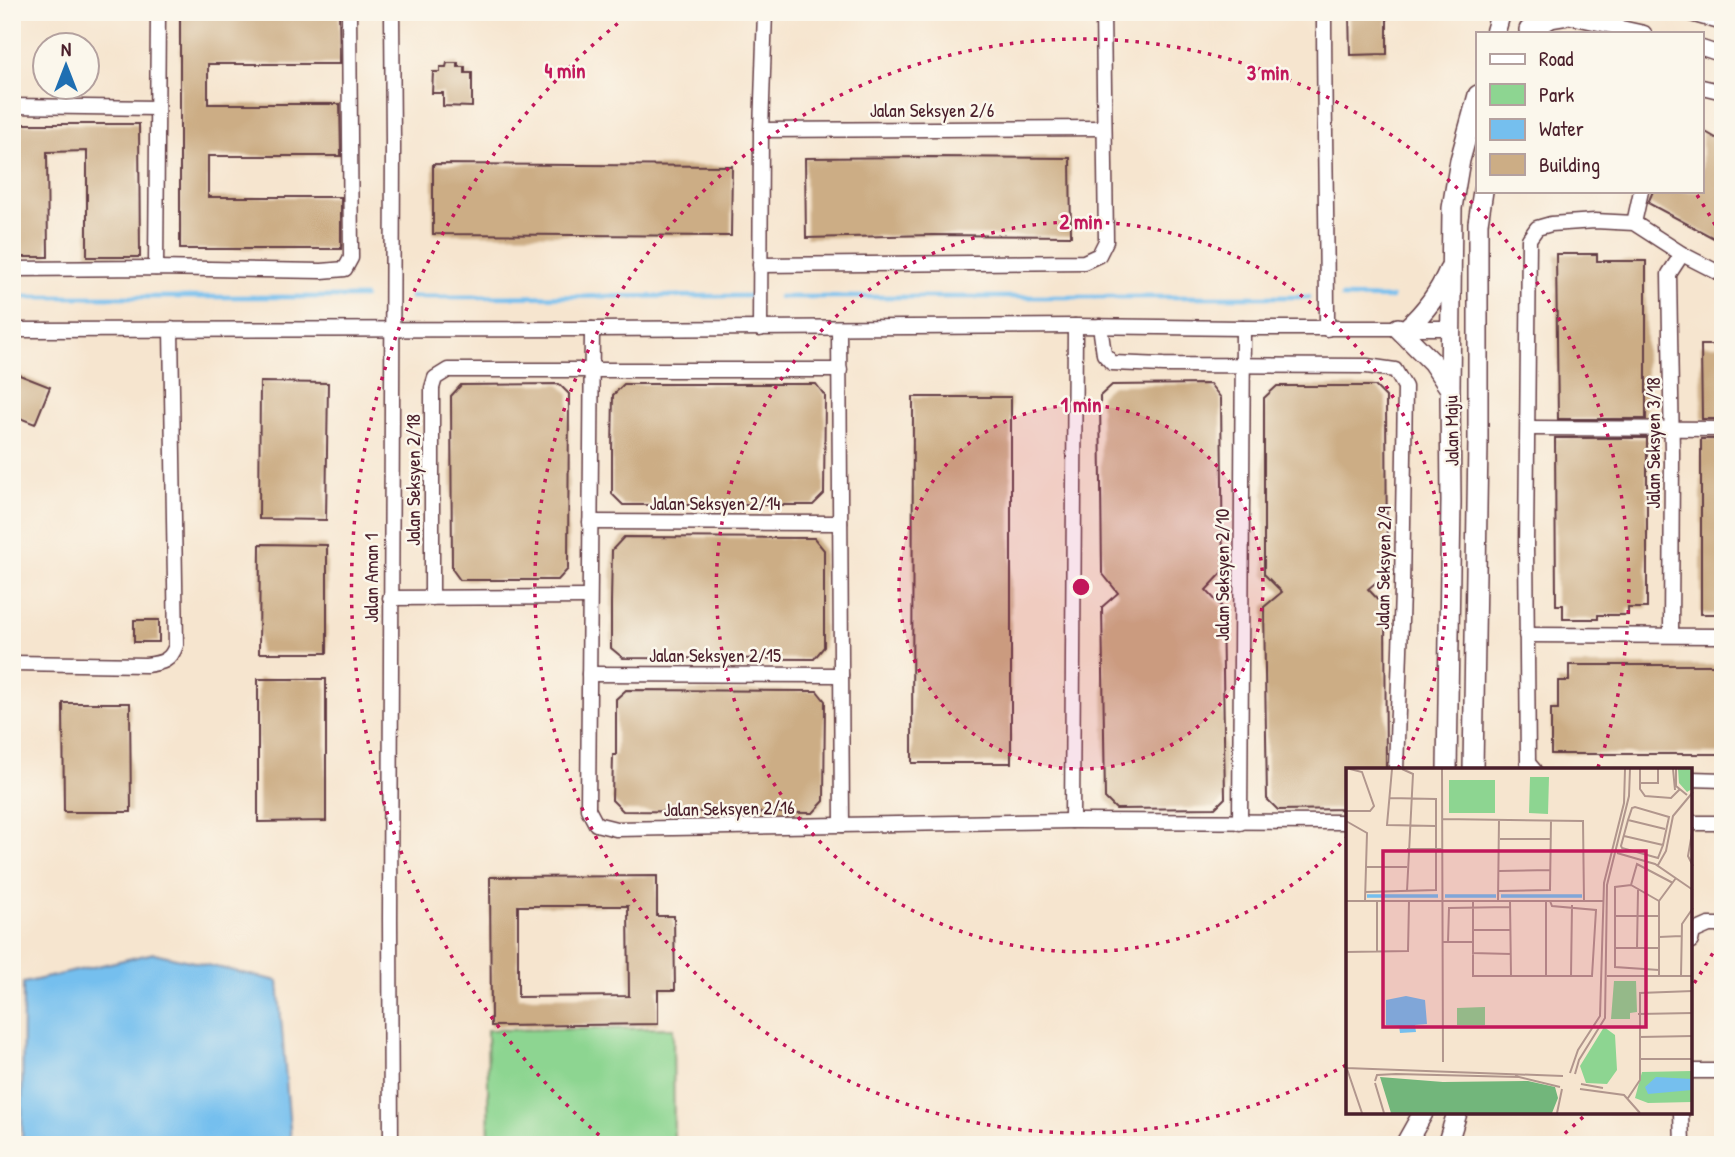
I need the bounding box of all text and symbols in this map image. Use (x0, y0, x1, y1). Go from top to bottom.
north arrow (32, 32, 102, 102)
legend (1476, 32, 1704, 192)
text: N (61, 36, 71, 62)
text: Road (1539, 44, 1573, 73)
text: 4 min (544, 56, 586, 85)
text: 3 min (1247, 58, 1289, 87)
text: Park (1539, 80, 1574, 109)
street label: Jalan Seksyen 2/6 (870, 97, 994, 123)
text: Water (1539, 114, 1584, 143)
text: Building (1539, 150, 1600, 179)
text: 2 min (1059, 207, 1103, 236)
street label: Jalan Seksyen 3/18 (1640, 377, 1666, 509)
text: 1 min (1061, 390, 1101, 419)
street label: Jalan Maju (1437, 395, 1465, 467)
street label: Jalan Seksyen 2/18 (400, 414, 426, 546)
street label: Jalan Seksyen 2/14 (650, 490, 780, 516)
street label: Jalan Seksyen 2/9 (1369, 506, 1397, 630)
street label: Jalan Seksyen 2/10 (1209, 509, 1235, 641)
street label: Jalan Aman 1 (358, 533, 384, 623)
centre of rings (1069, 575, 1093, 599)
street label: Jalan Seksyen 2/15 (649, 642, 781, 668)
inset map (1346, 768, 1693, 1115)
street label: Jalan Seksyen 2/16 (663, 794, 795, 822)

